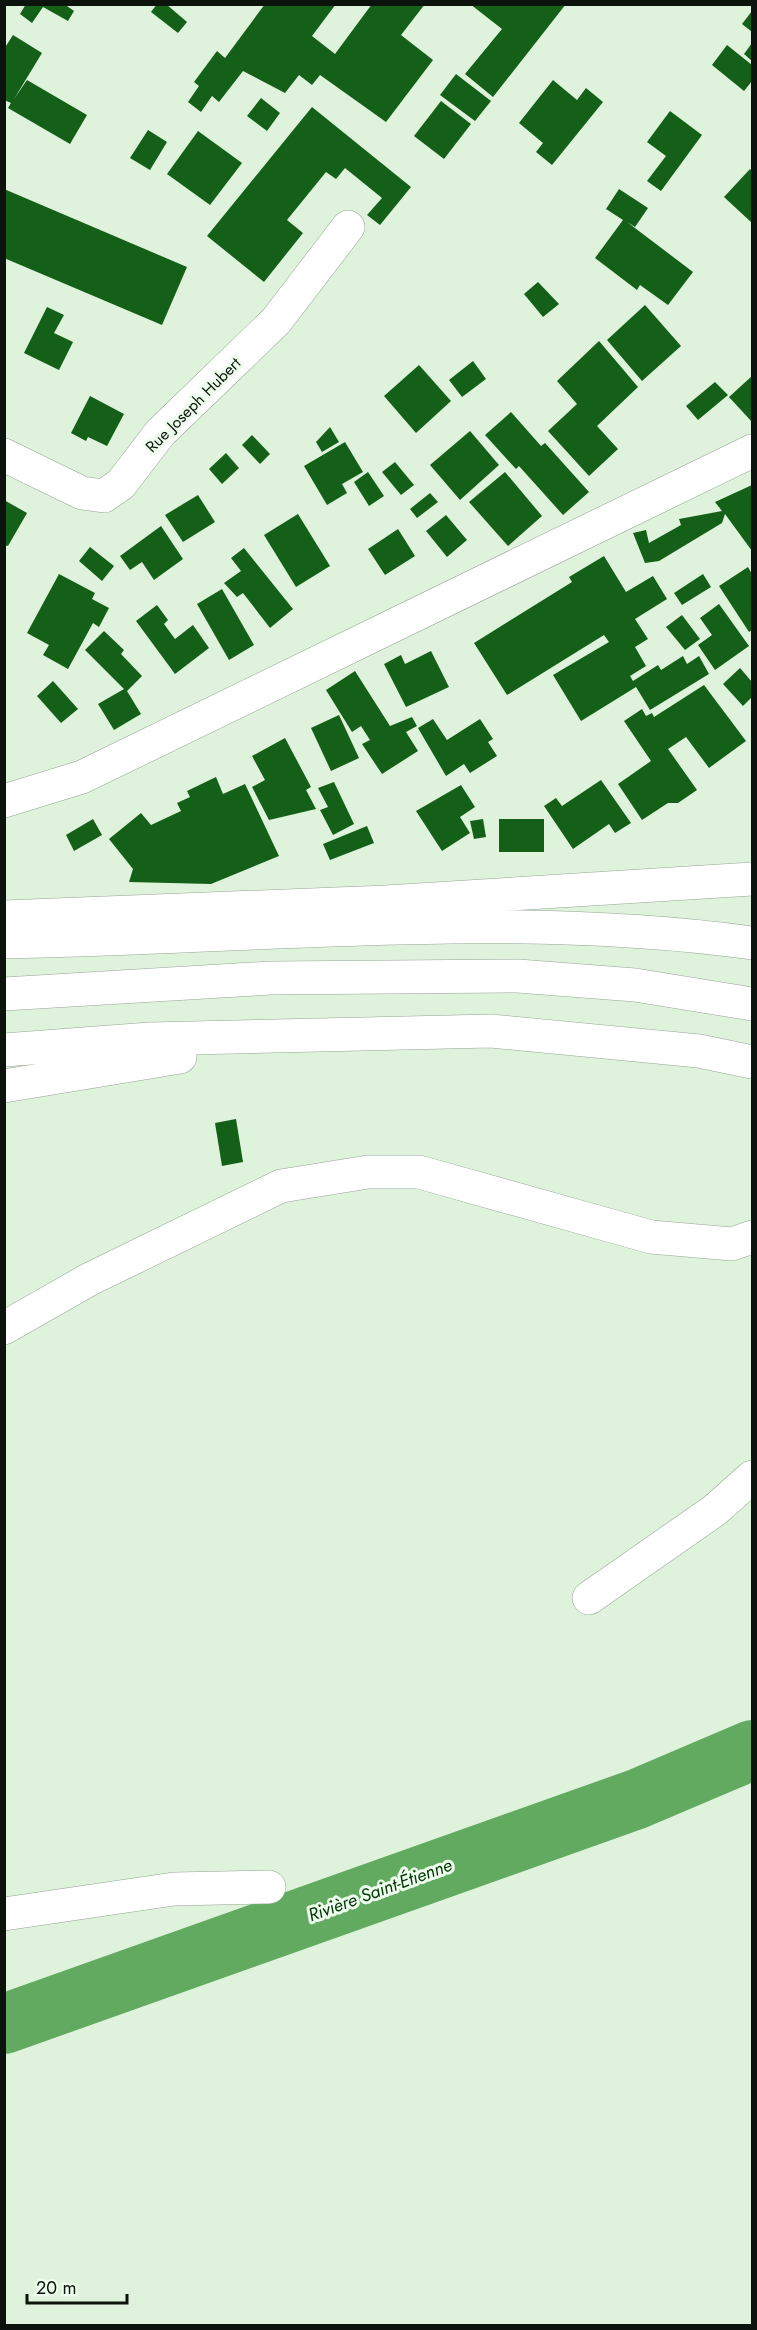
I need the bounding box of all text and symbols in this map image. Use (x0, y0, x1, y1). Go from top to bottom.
street label: Rue Joseph Hubert (140, 352, 246, 458)
water label: Rivière Saint-Étienne (304, 1852, 456, 1928)
scale bar (27, 2267, 128, 2305)
text: 20 m (36, 2275, 76, 2301)

